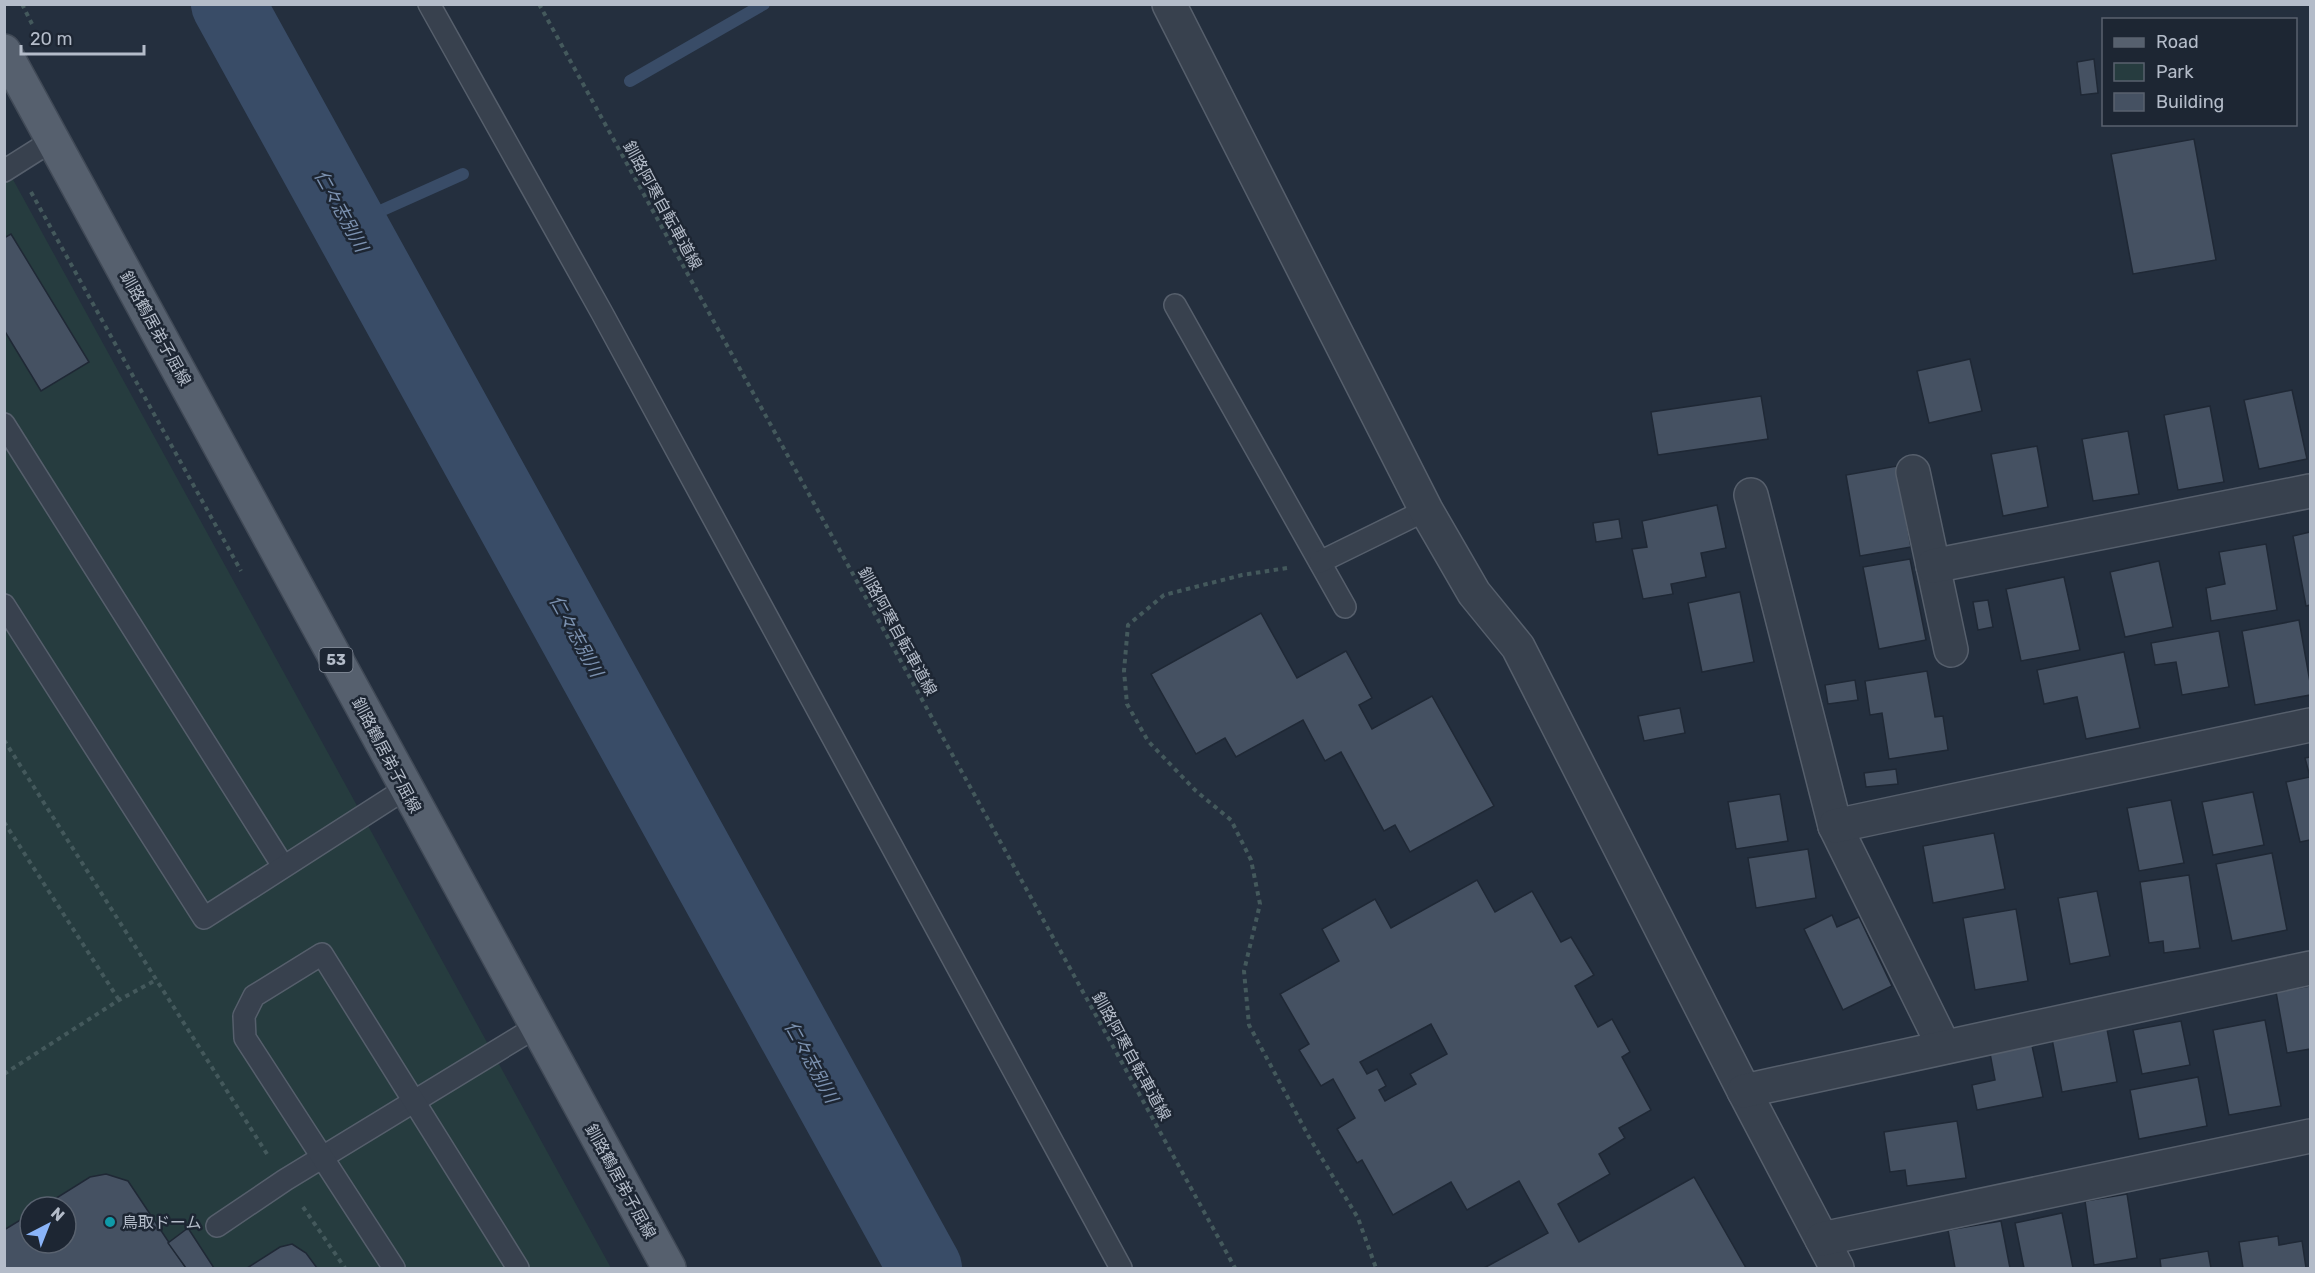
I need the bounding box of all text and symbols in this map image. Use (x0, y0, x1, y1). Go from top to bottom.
scale bar (21, 18, 144, 56)
legend (2102, 18, 2297, 126)
text: 20 m (30, 28, 72, 50)
text: Road (2156, 31, 2199, 53)
text: Park (2156, 61, 2194, 83)
text: Building (2156, 91, 2224, 113)
street label: 釧路阿寒自転車道線 (619, 138, 706, 273)
water label: 仁々志別川 (310, 166, 373, 257)
street label: 釧路鶴居弟子屈線 (116, 268, 195, 389)
street label: 釧路阿寒自転車道線 (854, 564, 941, 699)
water label: 仁々志別川 (545, 591, 608, 682)
road number: 53 (320, 648, 352, 672)
street label: 釧路鶴居弟子屈線 (348, 694, 425, 816)
street label: 釧路阿寒自転車道線 (1088, 989, 1175, 1124)
water label: 仁々志別川 (780, 1017, 843, 1108)
street label: 釧路鶴居弟子屈線 (581, 1121, 660, 1242)
north arrow (18, 1195, 78, 1255)
text: N (47, 1203, 68, 1225)
place label: 鳥取ドーム (122, 1213, 202, 1232)
marker: 鳥取ドーム (103, 1215, 117, 1229)

